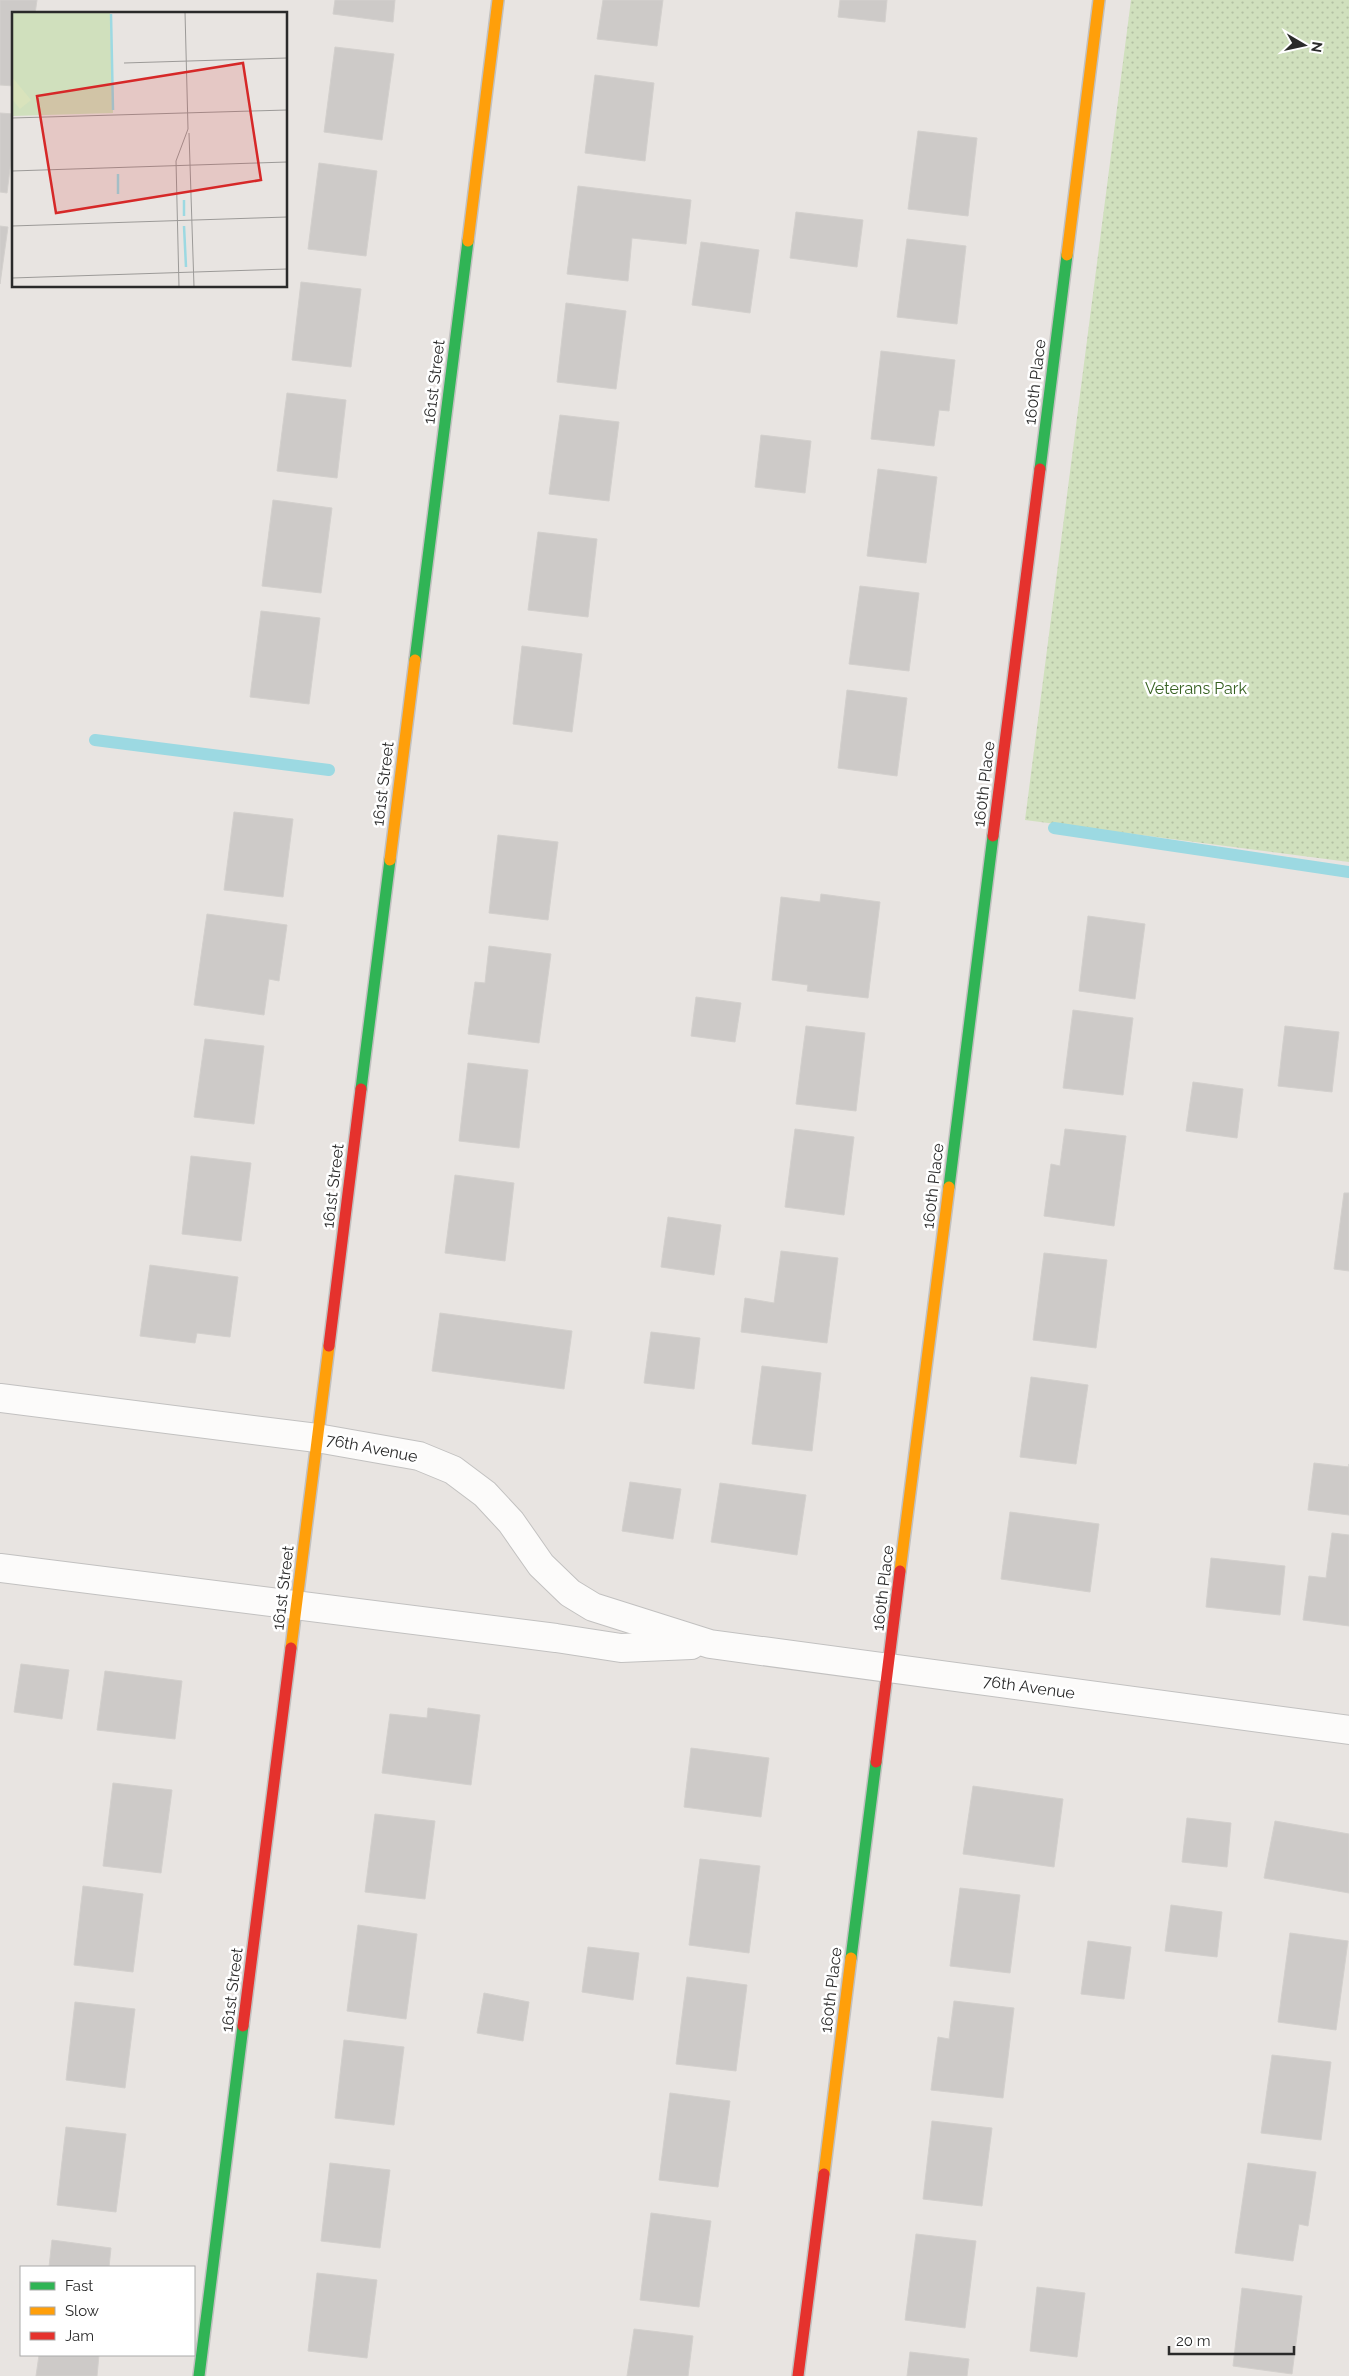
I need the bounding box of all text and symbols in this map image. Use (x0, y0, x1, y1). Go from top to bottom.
inset map (12, 12, 288, 288)
north arrow (1279, 20, 1329, 70)
text: N (1308, 41, 1326, 54)
street label: 161st Street (419, 338, 449, 425)
street label: 160th Place (1020, 338, 1050, 426)
park label: Veterans Park (1145, 679, 1247, 698)
street label: 161st Street (368, 740, 398, 827)
street label: 160th Place (969, 740, 999, 828)
street label: 161st Street (318, 1142, 348, 1229)
street label: 160th Place (918, 1142, 948, 1230)
street label: 76th Avenue (325, 1430, 419, 1466)
street label: 161st Street (268, 1544, 298, 1631)
street label: 160th Place (868, 1544, 898, 1632)
street label: 76th Avenue (982, 1671, 1076, 1703)
street label: 161st Street (217, 1946, 247, 2033)
street label: 160th Place (816, 1946, 846, 2034)
legend (20, 2266, 195, 2356)
text: Fast (65, 2277, 93, 2295)
text: Slow (65, 2302, 99, 2320)
scale bar (1169, 2324, 1294, 2356)
text: Jam (65, 2327, 94, 2345)
text: 20 m (1176, 2332, 1211, 2350)

